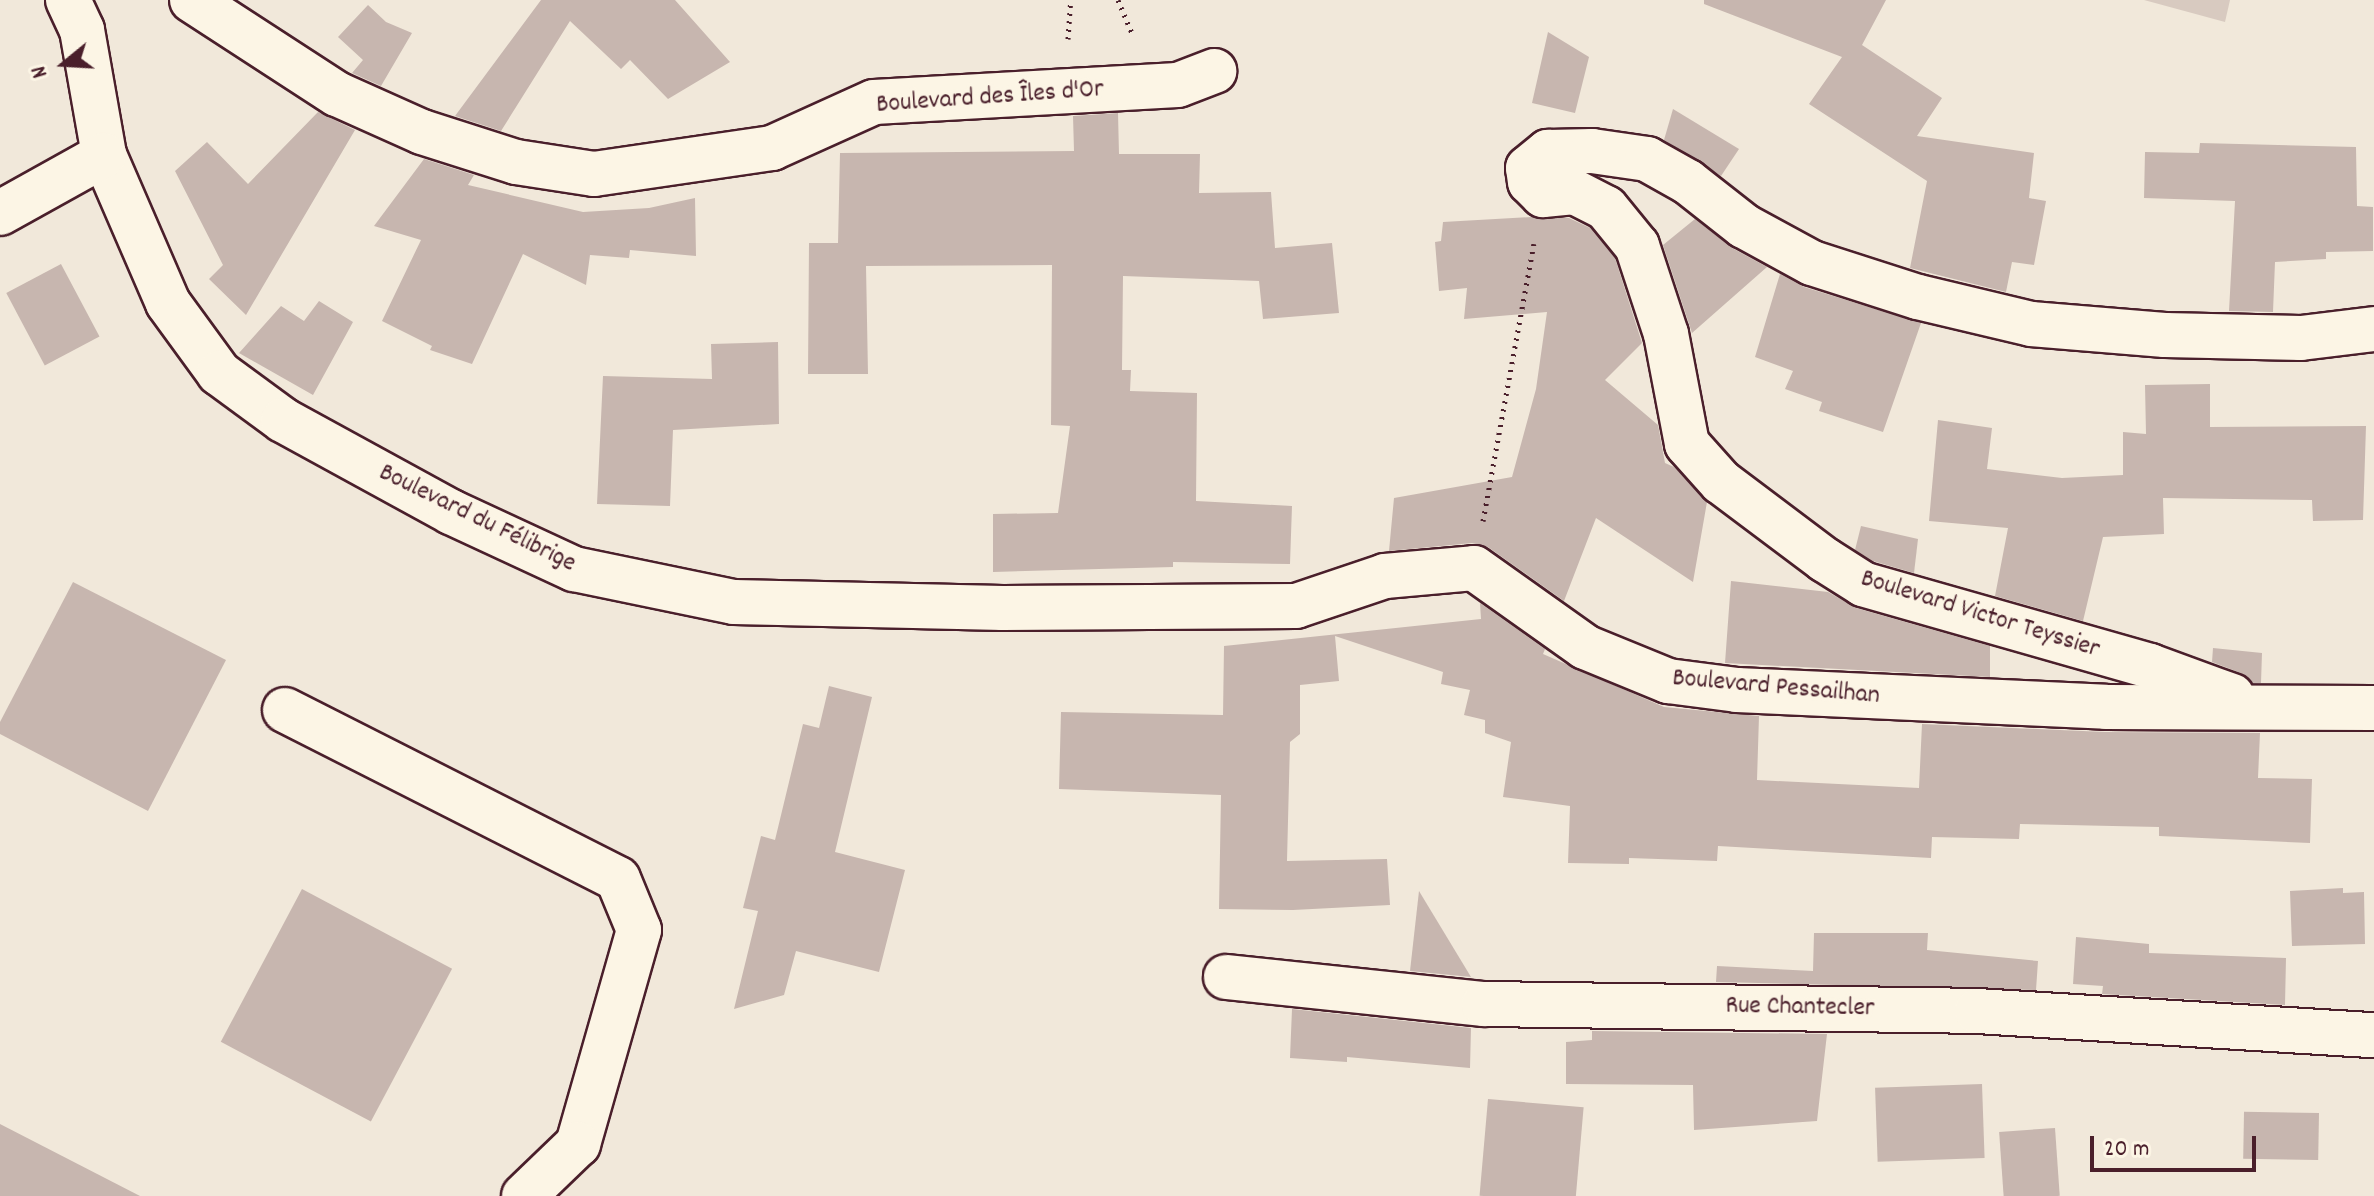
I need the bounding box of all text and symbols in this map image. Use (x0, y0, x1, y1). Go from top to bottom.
north arrow (24, 24, 104, 104)
text: N (24, 62, 57, 82)
street label: Boulevard des Îles d'Or (875, 74, 1105, 122)
street label: Boulevard du Félibrige (373, 458, 581, 580)
street label: Boulevard Victor Teyssier (1857, 564, 2103, 666)
street label: Boulevard Pessailhan (1671, 663, 1881, 713)
street label: Rue Chantecler (1725, 991, 1875, 1025)
scale bar (2094, 1120, 2260, 1170)
text: 20 m (2104, 1133, 2150, 1167)

